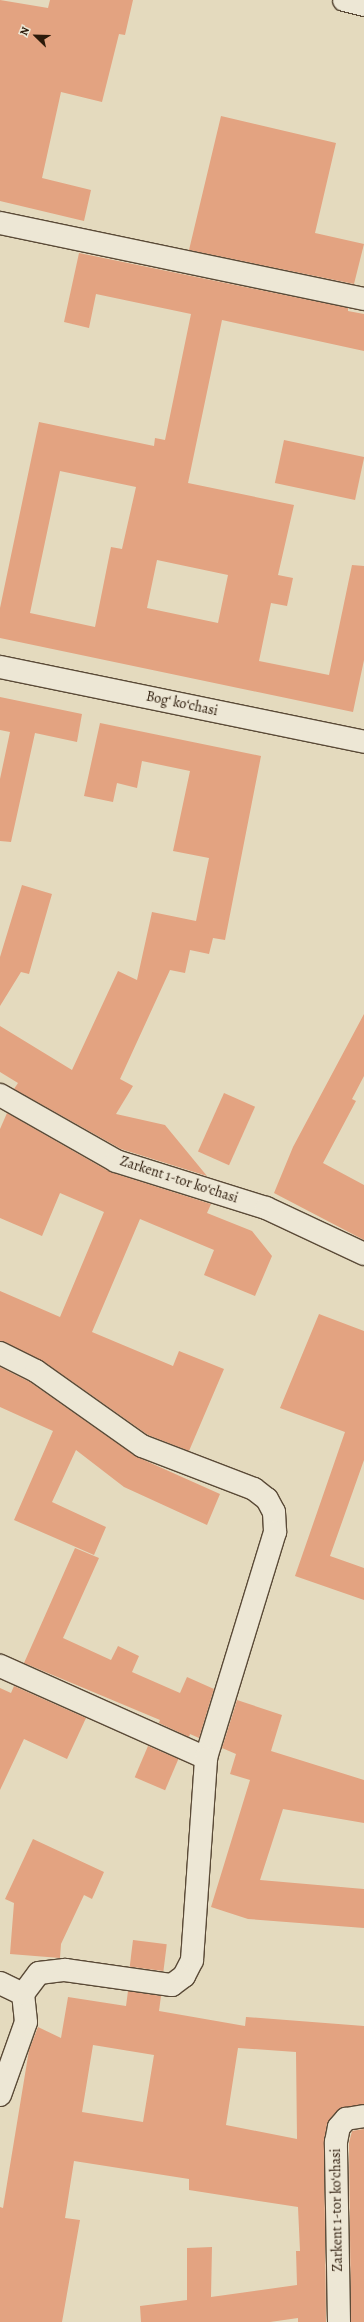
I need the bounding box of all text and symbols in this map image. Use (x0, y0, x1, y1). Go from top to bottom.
north arrow (16, 16, 56, 56)
text: N (16, 25, 33, 38)
street label: Bogʻ koʻchasi (145, 688, 219, 720)
street label: Zarkent 1-tor koʻchasi (118, 1153, 240, 1207)
street label: Zarkent 1-tor koʻchasi (328, 2148, 346, 2272)

